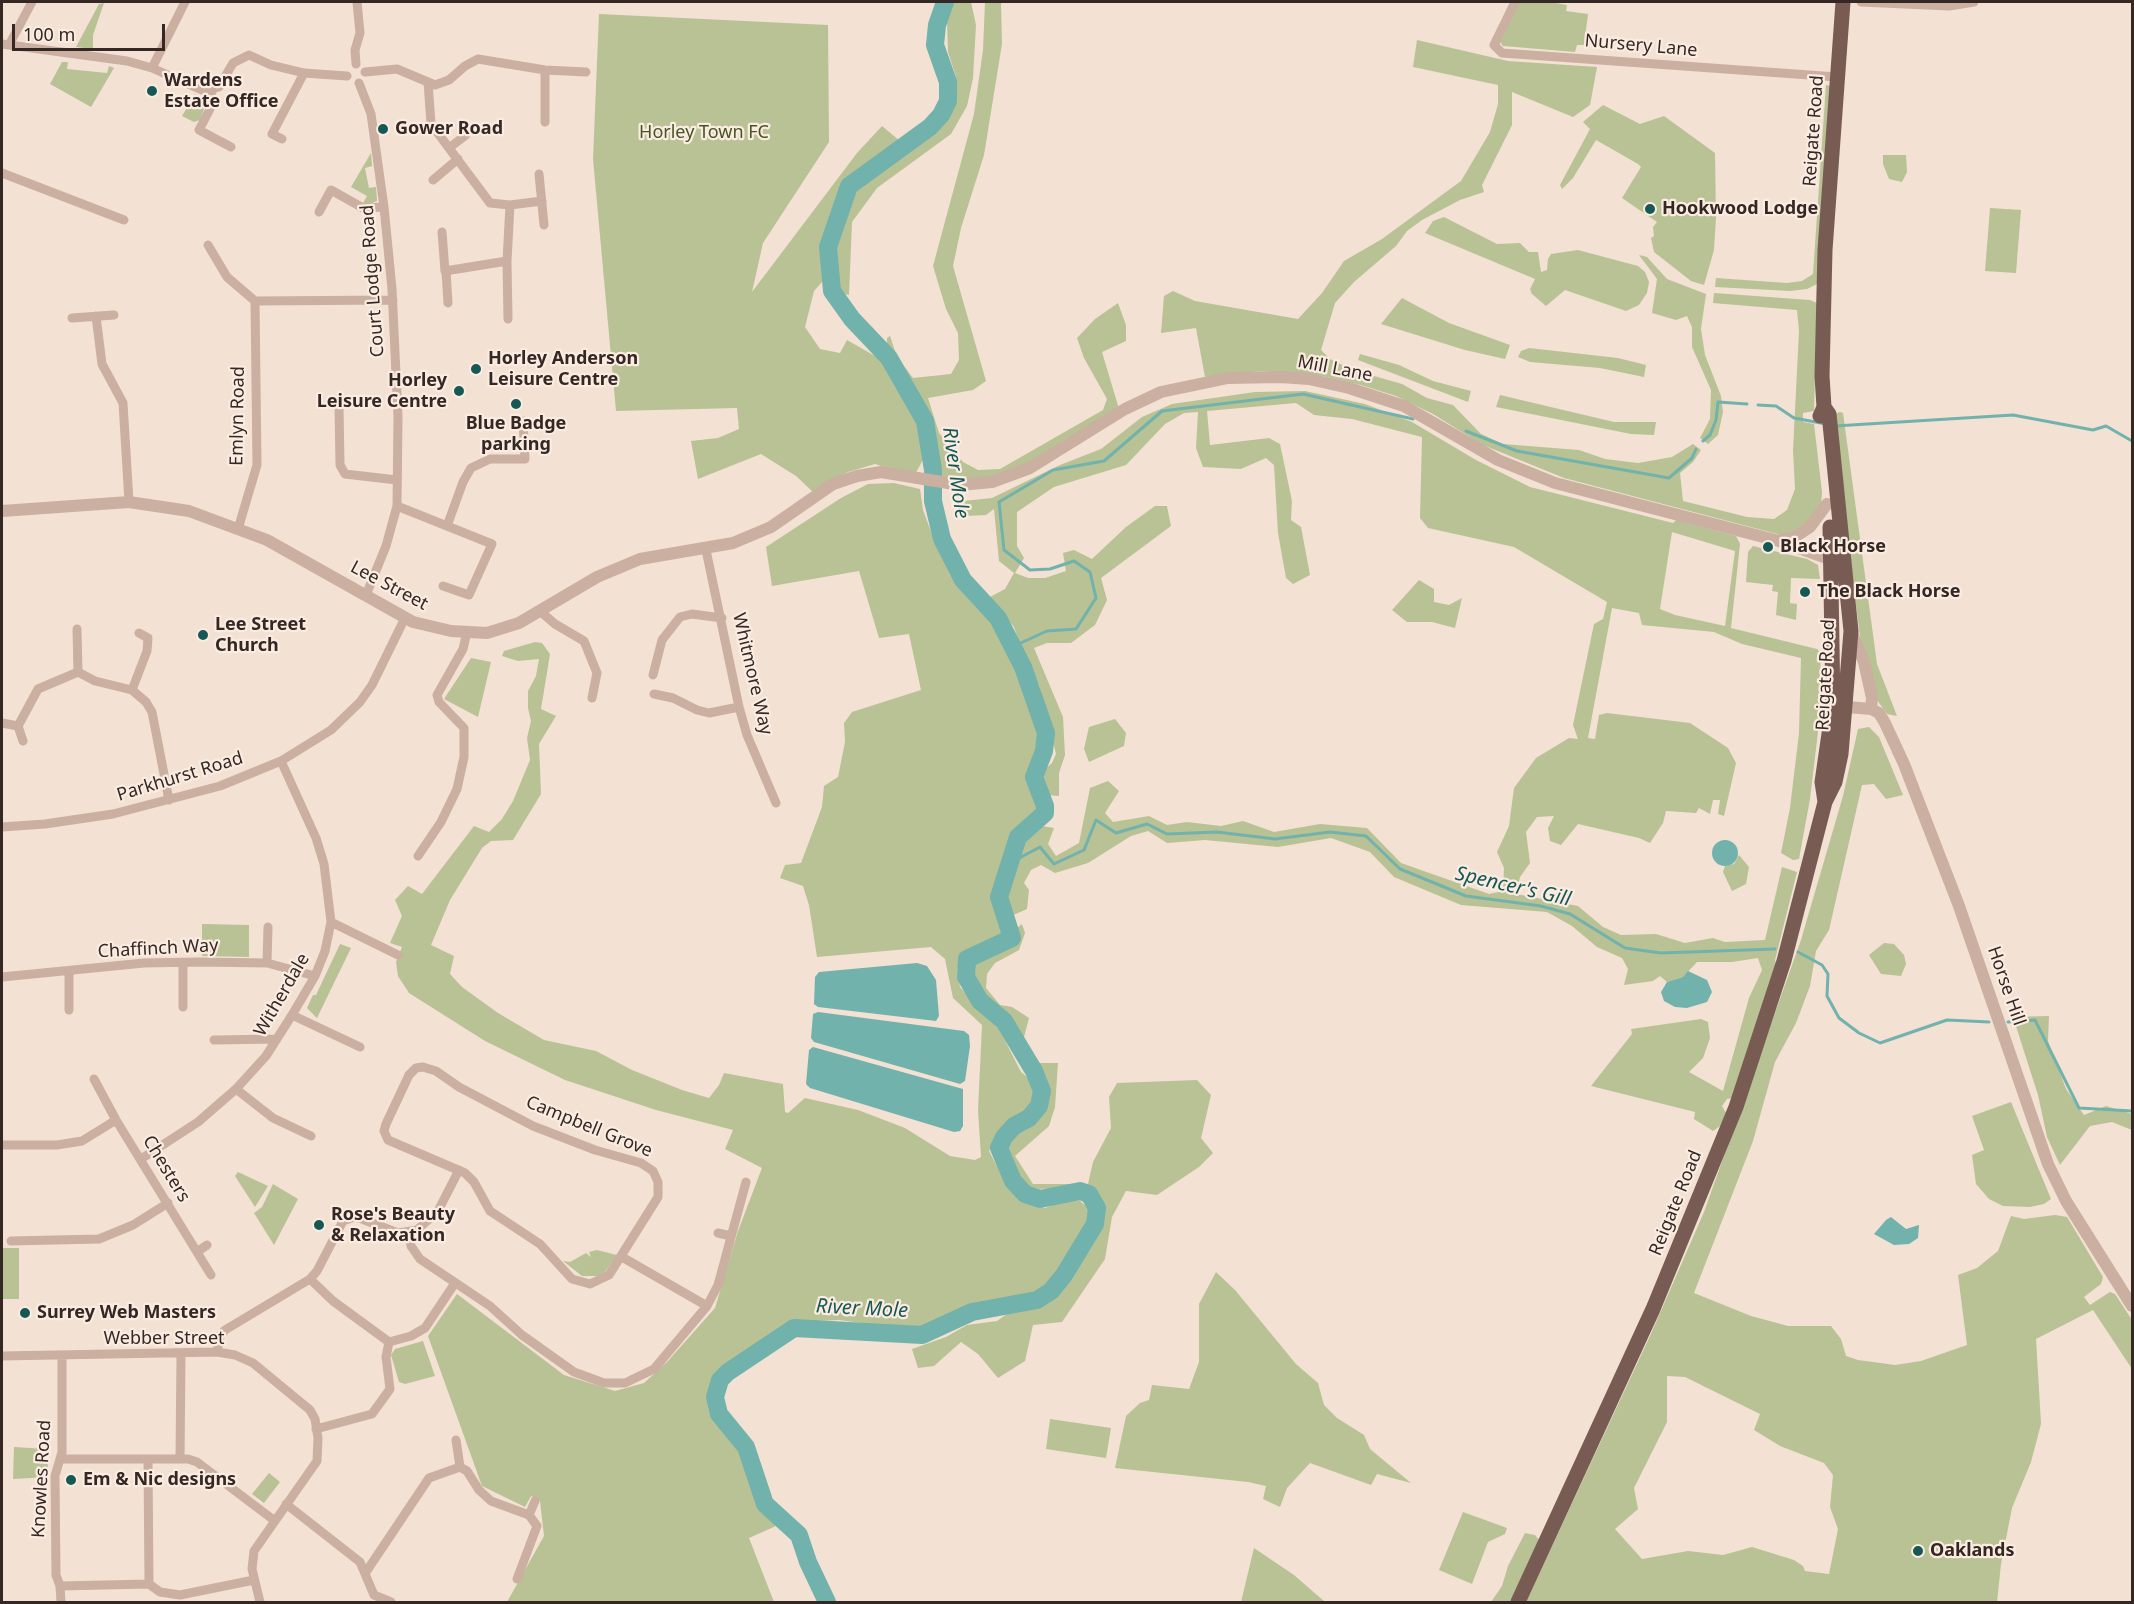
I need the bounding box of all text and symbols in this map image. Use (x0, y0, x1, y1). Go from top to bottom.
scale bar (15, 12, 168, 50)
text: 100 m (23, 22, 75, 46)
street label: Nursery Lane (1584, 30, 1698, 62)
place label: Wardens Estate Office (164, 70, 278, 112)
street label: Reigate Road (1799, 75, 1829, 187)
marker: Wardens Estate Office (145, 84, 159, 98)
place label: Gower Road (395, 118, 503, 140)
marker: Gower Road (376, 122, 390, 136)
park label: Horley Town FC (639, 122, 769, 144)
place label: Hookwood Lodge (1662, 198, 1818, 220)
marker: Hookwood Lodge (1643, 202, 1657, 216)
street label: Court Lodge Road (357, 204, 389, 358)
place label: Horley Anderson Leisure Centre (488, 348, 638, 391)
street label: Mill Lane (1296, 351, 1374, 387)
marker: Horley Anderson Leisure Centre (469, 362, 483, 376)
street label: Emlyn Road (226, 366, 250, 466)
place label: Horley Leisure Centre (317, 370, 447, 412)
marker: Horley Leisure Centre (452, 384, 466, 398)
marker: Blue Badge parking (509, 397, 523, 411)
place label: Blue Badge parking (466, 413, 566, 456)
water label: River Mole (937, 426, 973, 520)
place label: Black Horse (1780, 536, 1886, 558)
marker: Black Horse (1761, 540, 1775, 554)
street label: Lee Street (347, 557, 431, 615)
place label: The Black Horse (1817, 581, 1961, 603)
marker: The Black Horse (1798, 585, 1812, 599)
street label: Whitmore Way (727, 611, 777, 737)
place label: Lee Street Church (215, 614, 306, 656)
street label: Reigate Road (1812, 619, 1840, 731)
marker: Lee Street Church (196, 628, 210, 642)
street label: Parkhurst Road (114, 748, 246, 806)
water label: Spencer's Gill (1453, 862, 1573, 912)
street label: Chaffinch Way (97, 935, 219, 963)
street label: Horse Hill (1982, 944, 2030, 1028)
street label: Witherdale (250, 950, 314, 1040)
street label: Campbell Grove (523, 1092, 655, 1162)
street label: Chesters (138, 1132, 194, 1206)
street label: Reigate Road (1645, 1147, 1707, 1259)
place label: Rose's Beauty & Relaxation (331, 1204, 455, 1246)
marker: Rose's Beauty & Relaxation (312, 1218, 326, 1232)
water label: River Mole (815, 1295, 909, 1323)
place label: Surrey Web Masters (37, 1302, 216, 1324)
marker: Surrey Web Masters (18, 1306, 32, 1320)
street label: Webber Street (103, 1328, 225, 1350)
street label: Knowles Road (28, 1419, 56, 1539)
place label: Em & Nic designs (83, 1469, 236, 1491)
marker: Em & Nic designs (64, 1473, 78, 1487)
place label: Oaklands (1930, 1540, 2014, 1562)
marker: Oaklands (1911, 1544, 1925, 1558)

